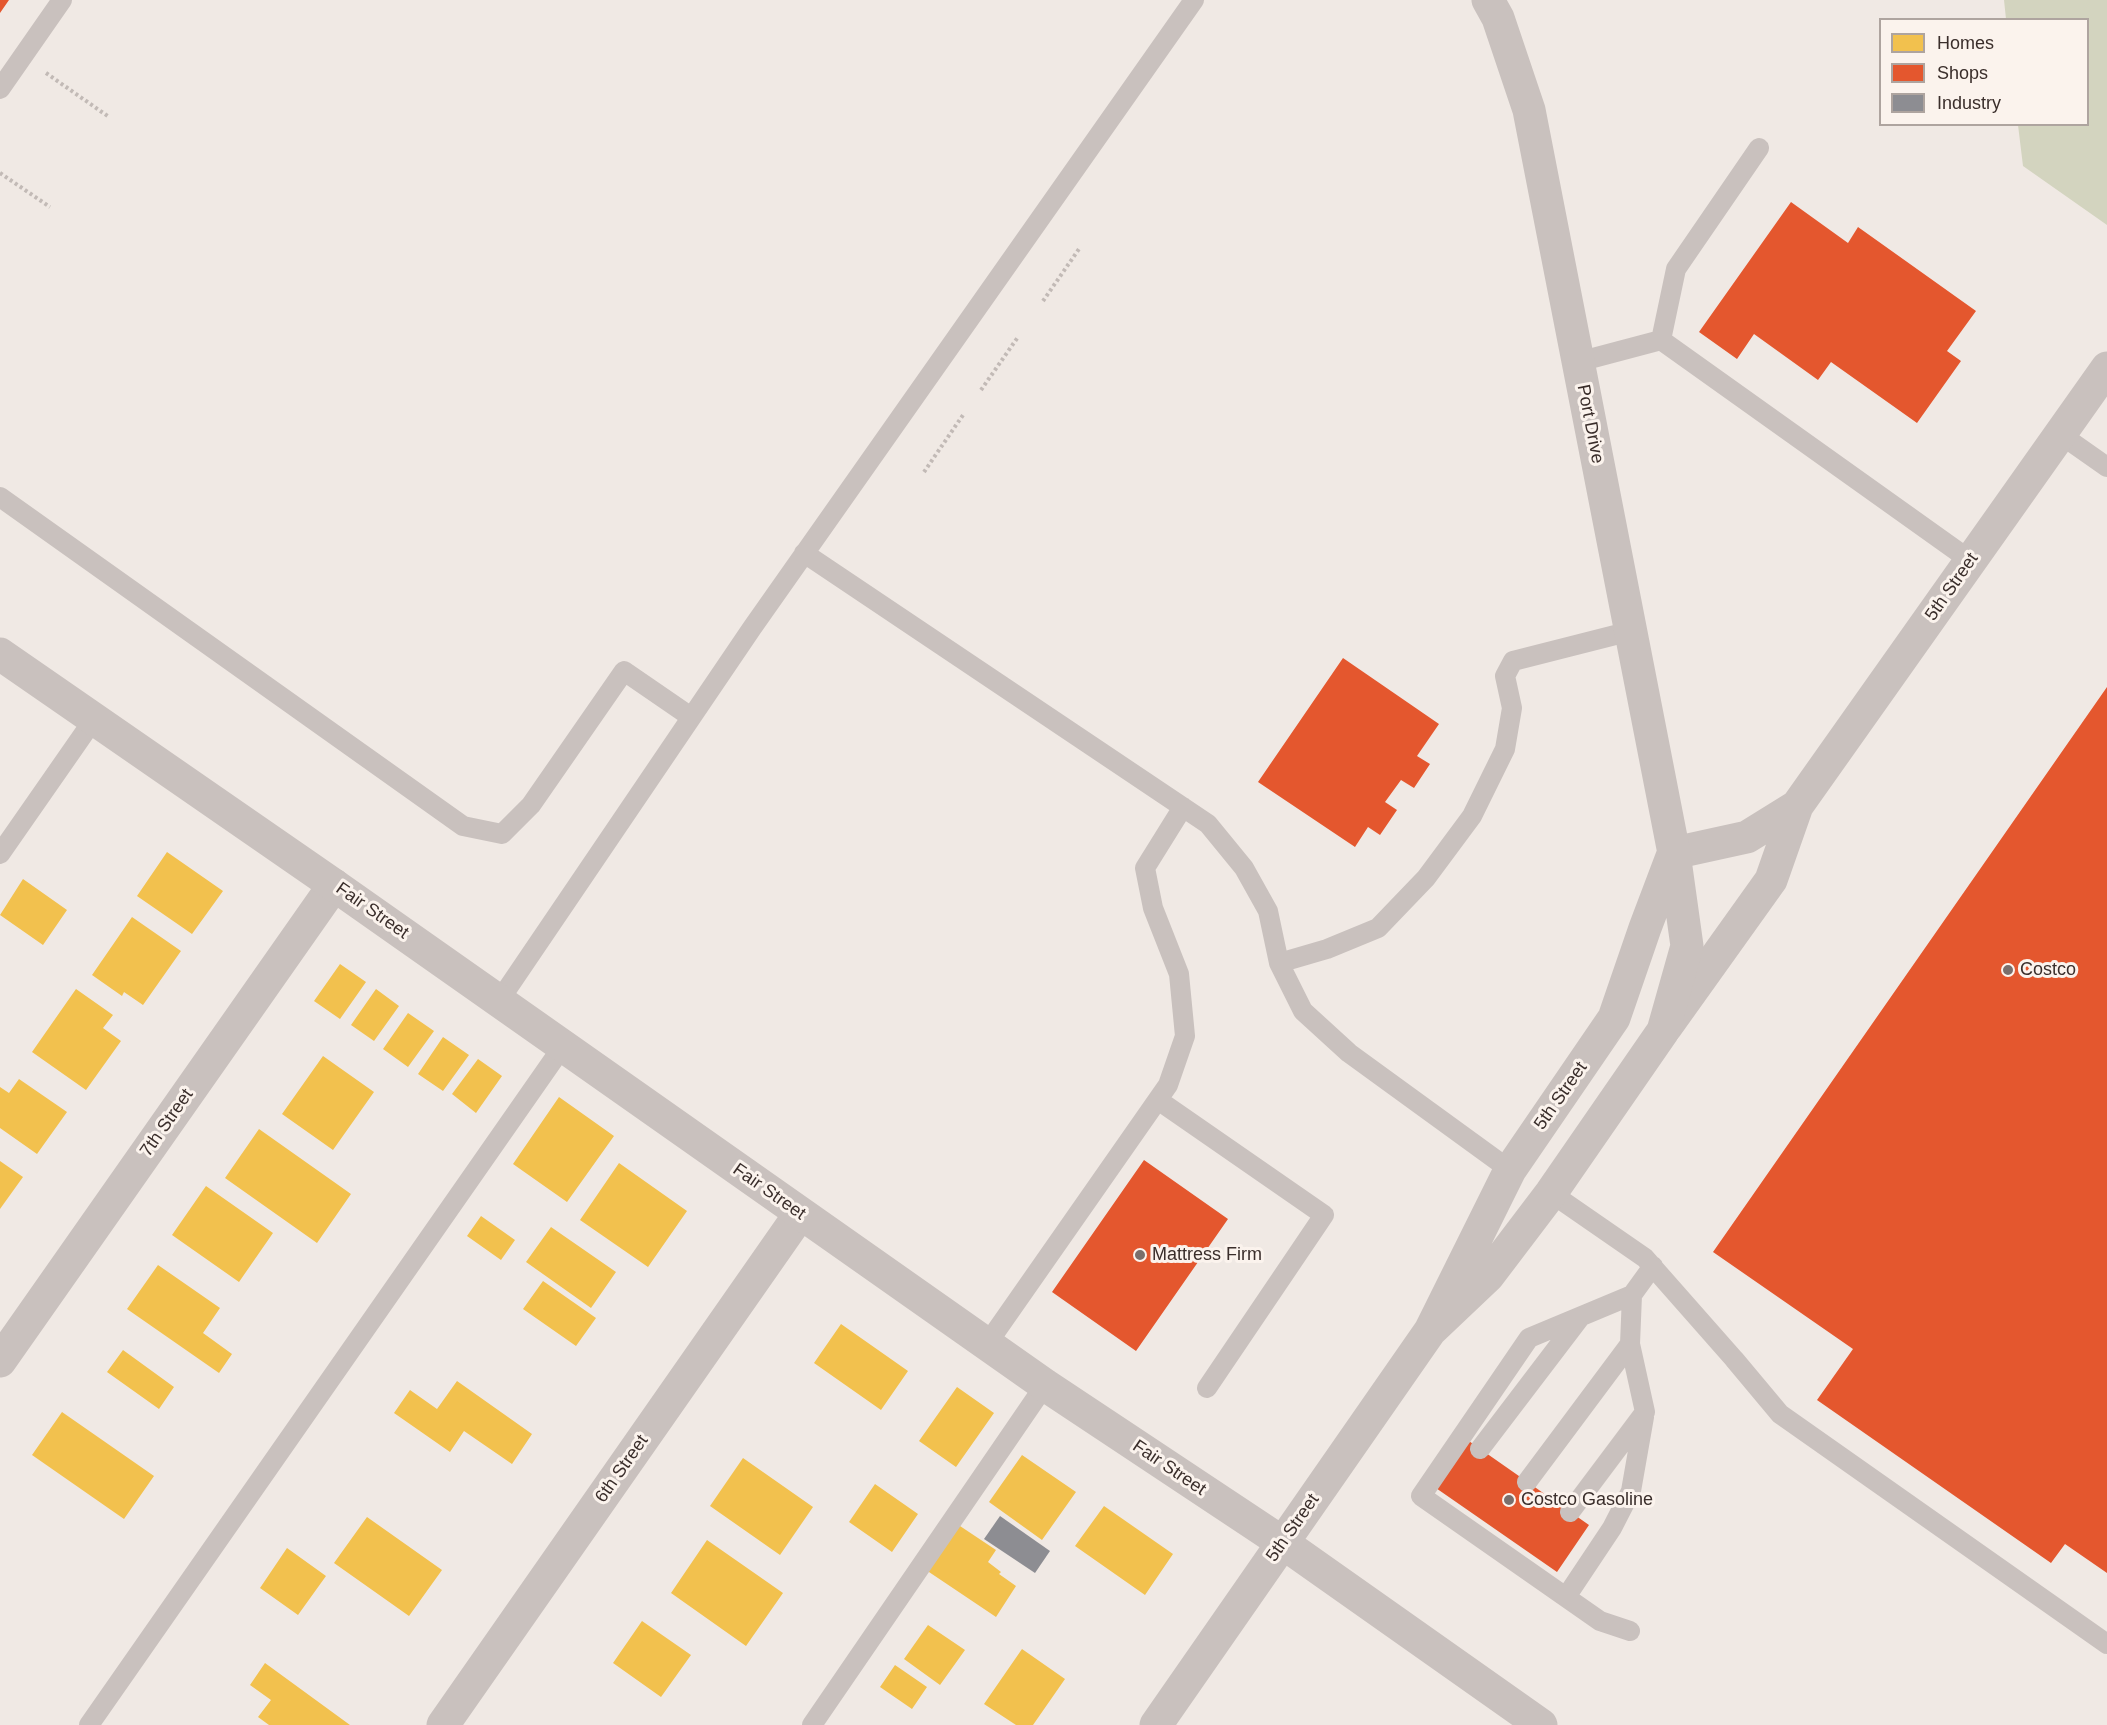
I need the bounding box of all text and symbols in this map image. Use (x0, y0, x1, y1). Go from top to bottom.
legend (1879, 18, 2089, 126)
text: Homes (1937, 33, 1994, 53)
text: Shops (1937, 63, 1988, 83)
text: Industry (1937, 93, 2001, 113)
street label: Port Drive (1572, 383, 1608, 465)
street label: 5th Street (1921, 549, 1983, 625)
street label: Fair Street (331, 878, 413, 944)
place label: Costco (2020, 959, 2076, 981)
marker: Costco (2001, 963, 2015, 977)
street label: 5th Street (1530, 1058, 1592, 1134)
street label: 7th Street (136, 1085, 198, 1161)
street label: Fair Street (728, 1159, 810, 1225)
place label: Mattress Firm (1152, 1244, 1262, 1266)
marker: Mattress Firm (1133, 1248, 1147, 1262)
street label: 6th Street (591, 1431, 653, 1507)
street label: Fair Street (1128, 1436, 1210, 1500)
place label: Costco Gasoline (1521, 1489, 1653, 1511)
street label: 5th Street (1262, 1490, 1324, 1566)
marker: Costco Gasoline (1502, 1493, 1516, 1507)

